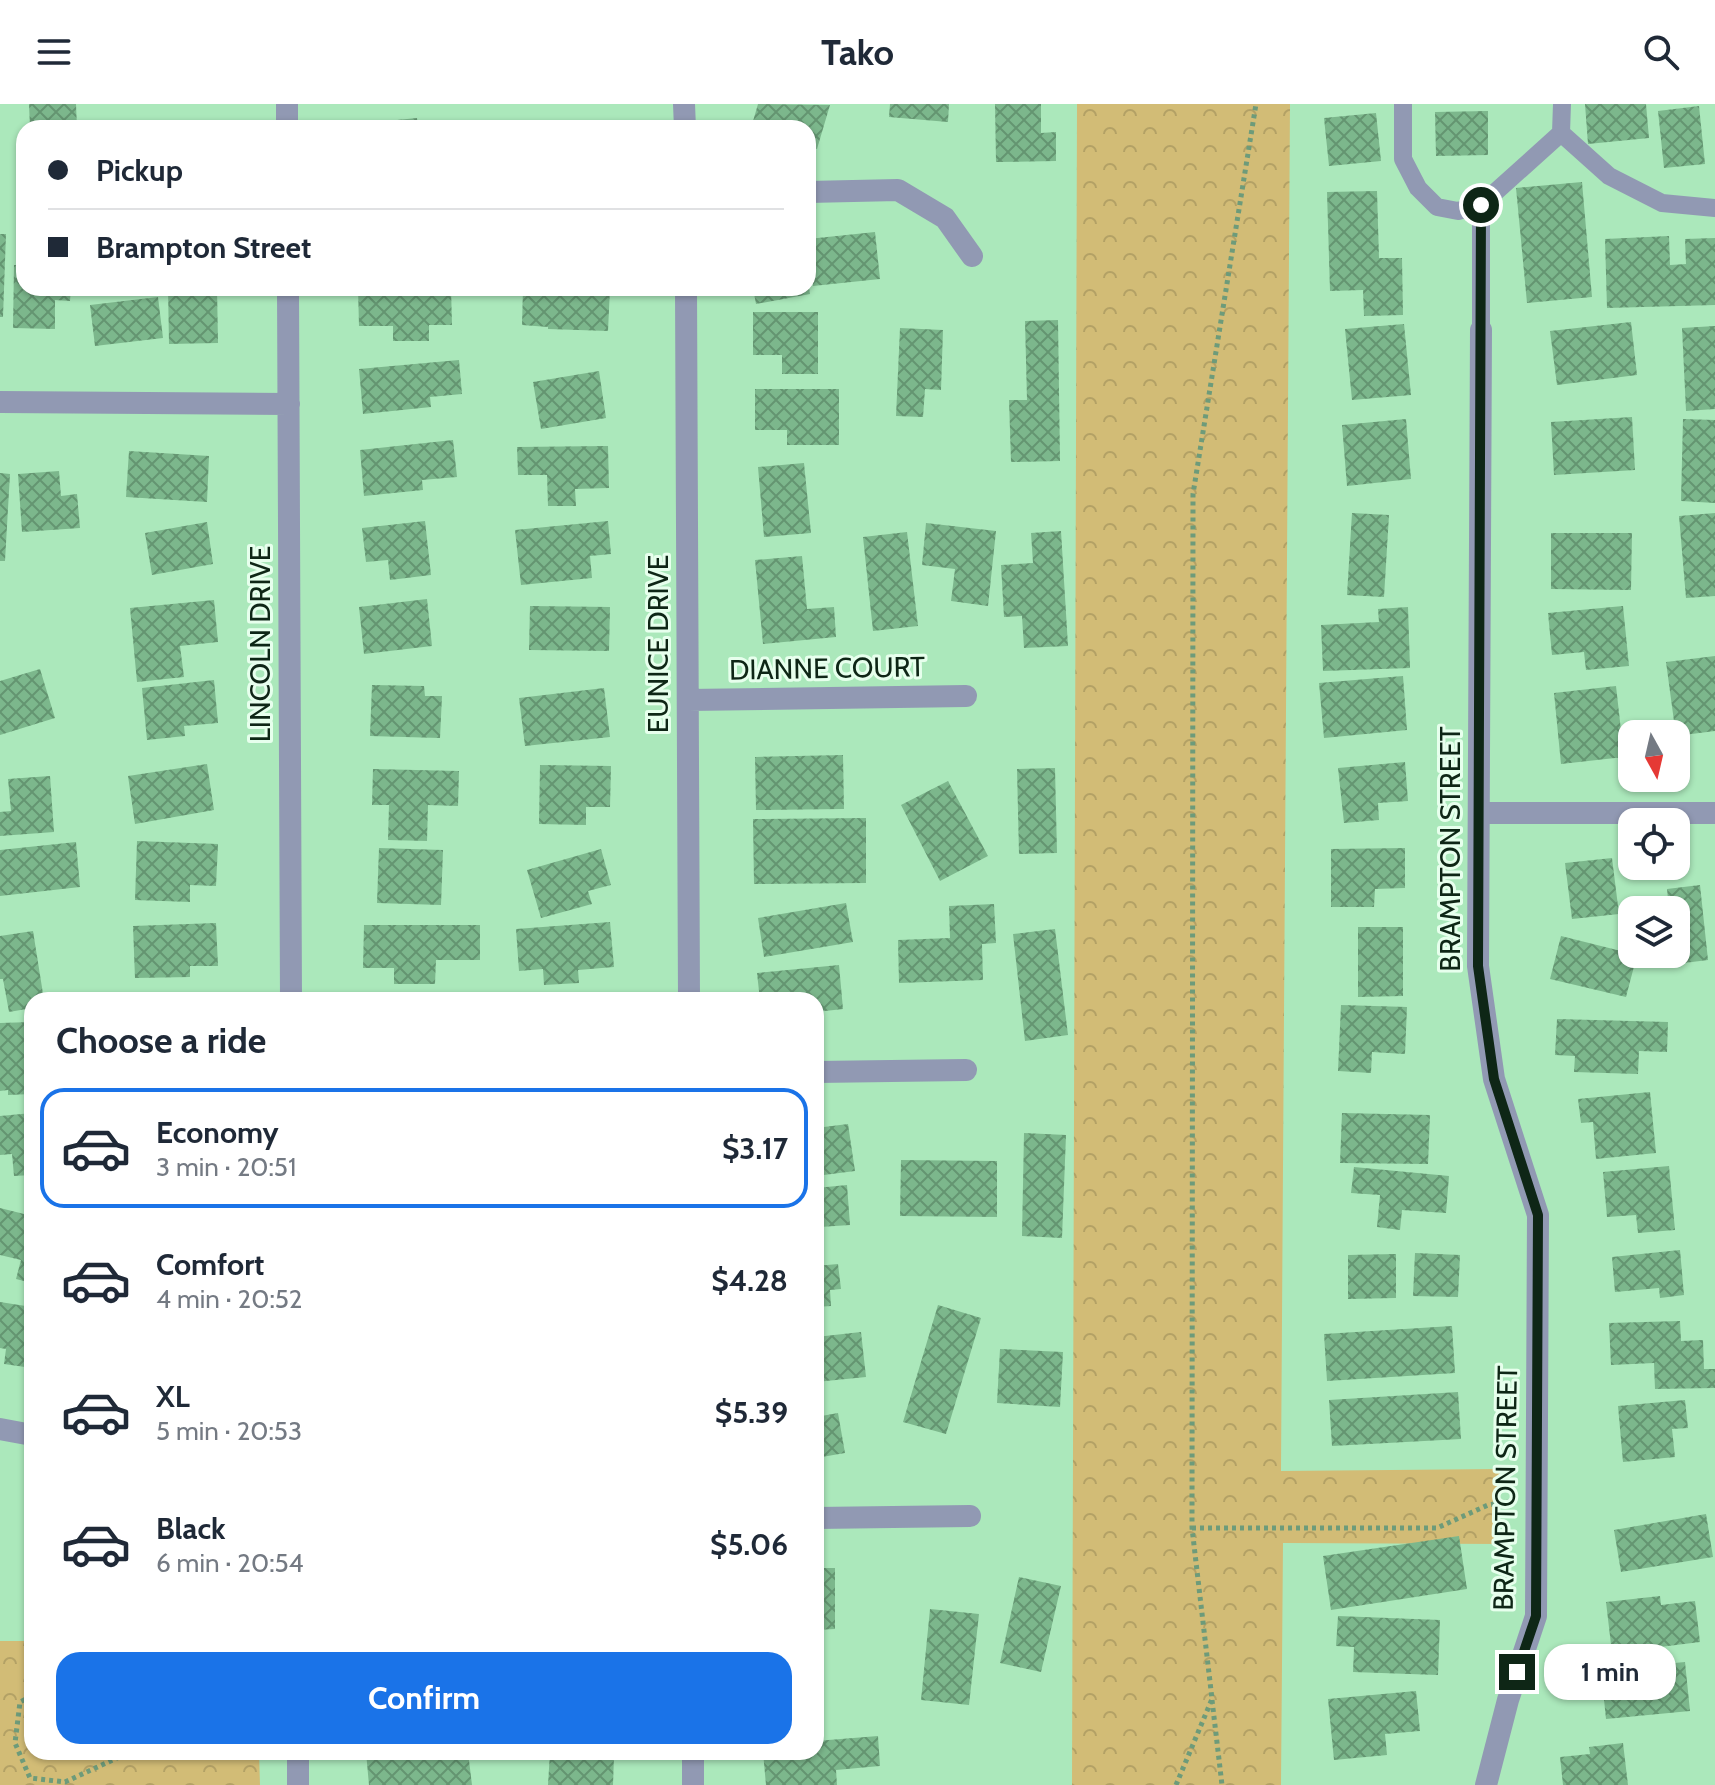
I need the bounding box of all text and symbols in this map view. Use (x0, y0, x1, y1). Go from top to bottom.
icon: menu (32, 30, 76, 74)
text: Tako (821, 30, 894, 74)
icon: search (1639, 30, 1683, 74)
text: Pickup (96, 152, 183, 189)
route start (1463, 187, 1499, 223)
text: Brampton Street (96, 229, 311, 266)
street label: LINCOLN DRIVE (243, 546, 277, 742)
street label: EUNICE DRIVE (641, 555, 675, 733)
street label: DIANNE COURT (729, 649, 925, 687)
north arrow (1618, 720, 1690, 792)
map controls (1618, 720, 1690, 968)
street label: BRAMPTON STREET (1433, 726, 1467, 972)
button: locate (1618, 808, 1690, 880)
button: layers (1618, 896, 1690, 968)
text: Choose a ride (56, 1018, 266, 1062)
icon: car (60, 1112, 132, 1184)
text: Economy (156, 1114, 279, 1151)
text: $3.17 (722, 1130, 788, 1167)
text: 3 min · 20:51 (156, 1151, 296, 1183)
icon: car (60, 1244, 132, 1316)
text: Comfort (156, 1246, 264, 1283)
text: $4.28 (711, 1262, 788, 1299)
text: 4 min · 20:52 (156, 1283, 302, 1315)
street label: BRAMPTON STREET (1486, 1365, 1524, 1611)
icon: car (60, 1376, 132, 1448)
text: XL (156, 1378, 190, 1415)
text: $5.39 (715, 1394, 788, 1431)
text: 5 min · 20:53 (156, 1415, 302, 1447)
icon: car (60, 1508, 132, 1580)
text: Black (156, 1510, 226, 1547)
text: $5.06 (710, 1526, 788, 1563)
text: 6 min · 20:54 (156, 1547, 304, 1579)
callout: 1 min (1545, 1644, 1677, 1700)
button: Confirm (56, 1652, 792, 1744)
route end (1499, 1654, 1535, 1690)
text: 1 min (1581, 1656, 1639, 1688)

